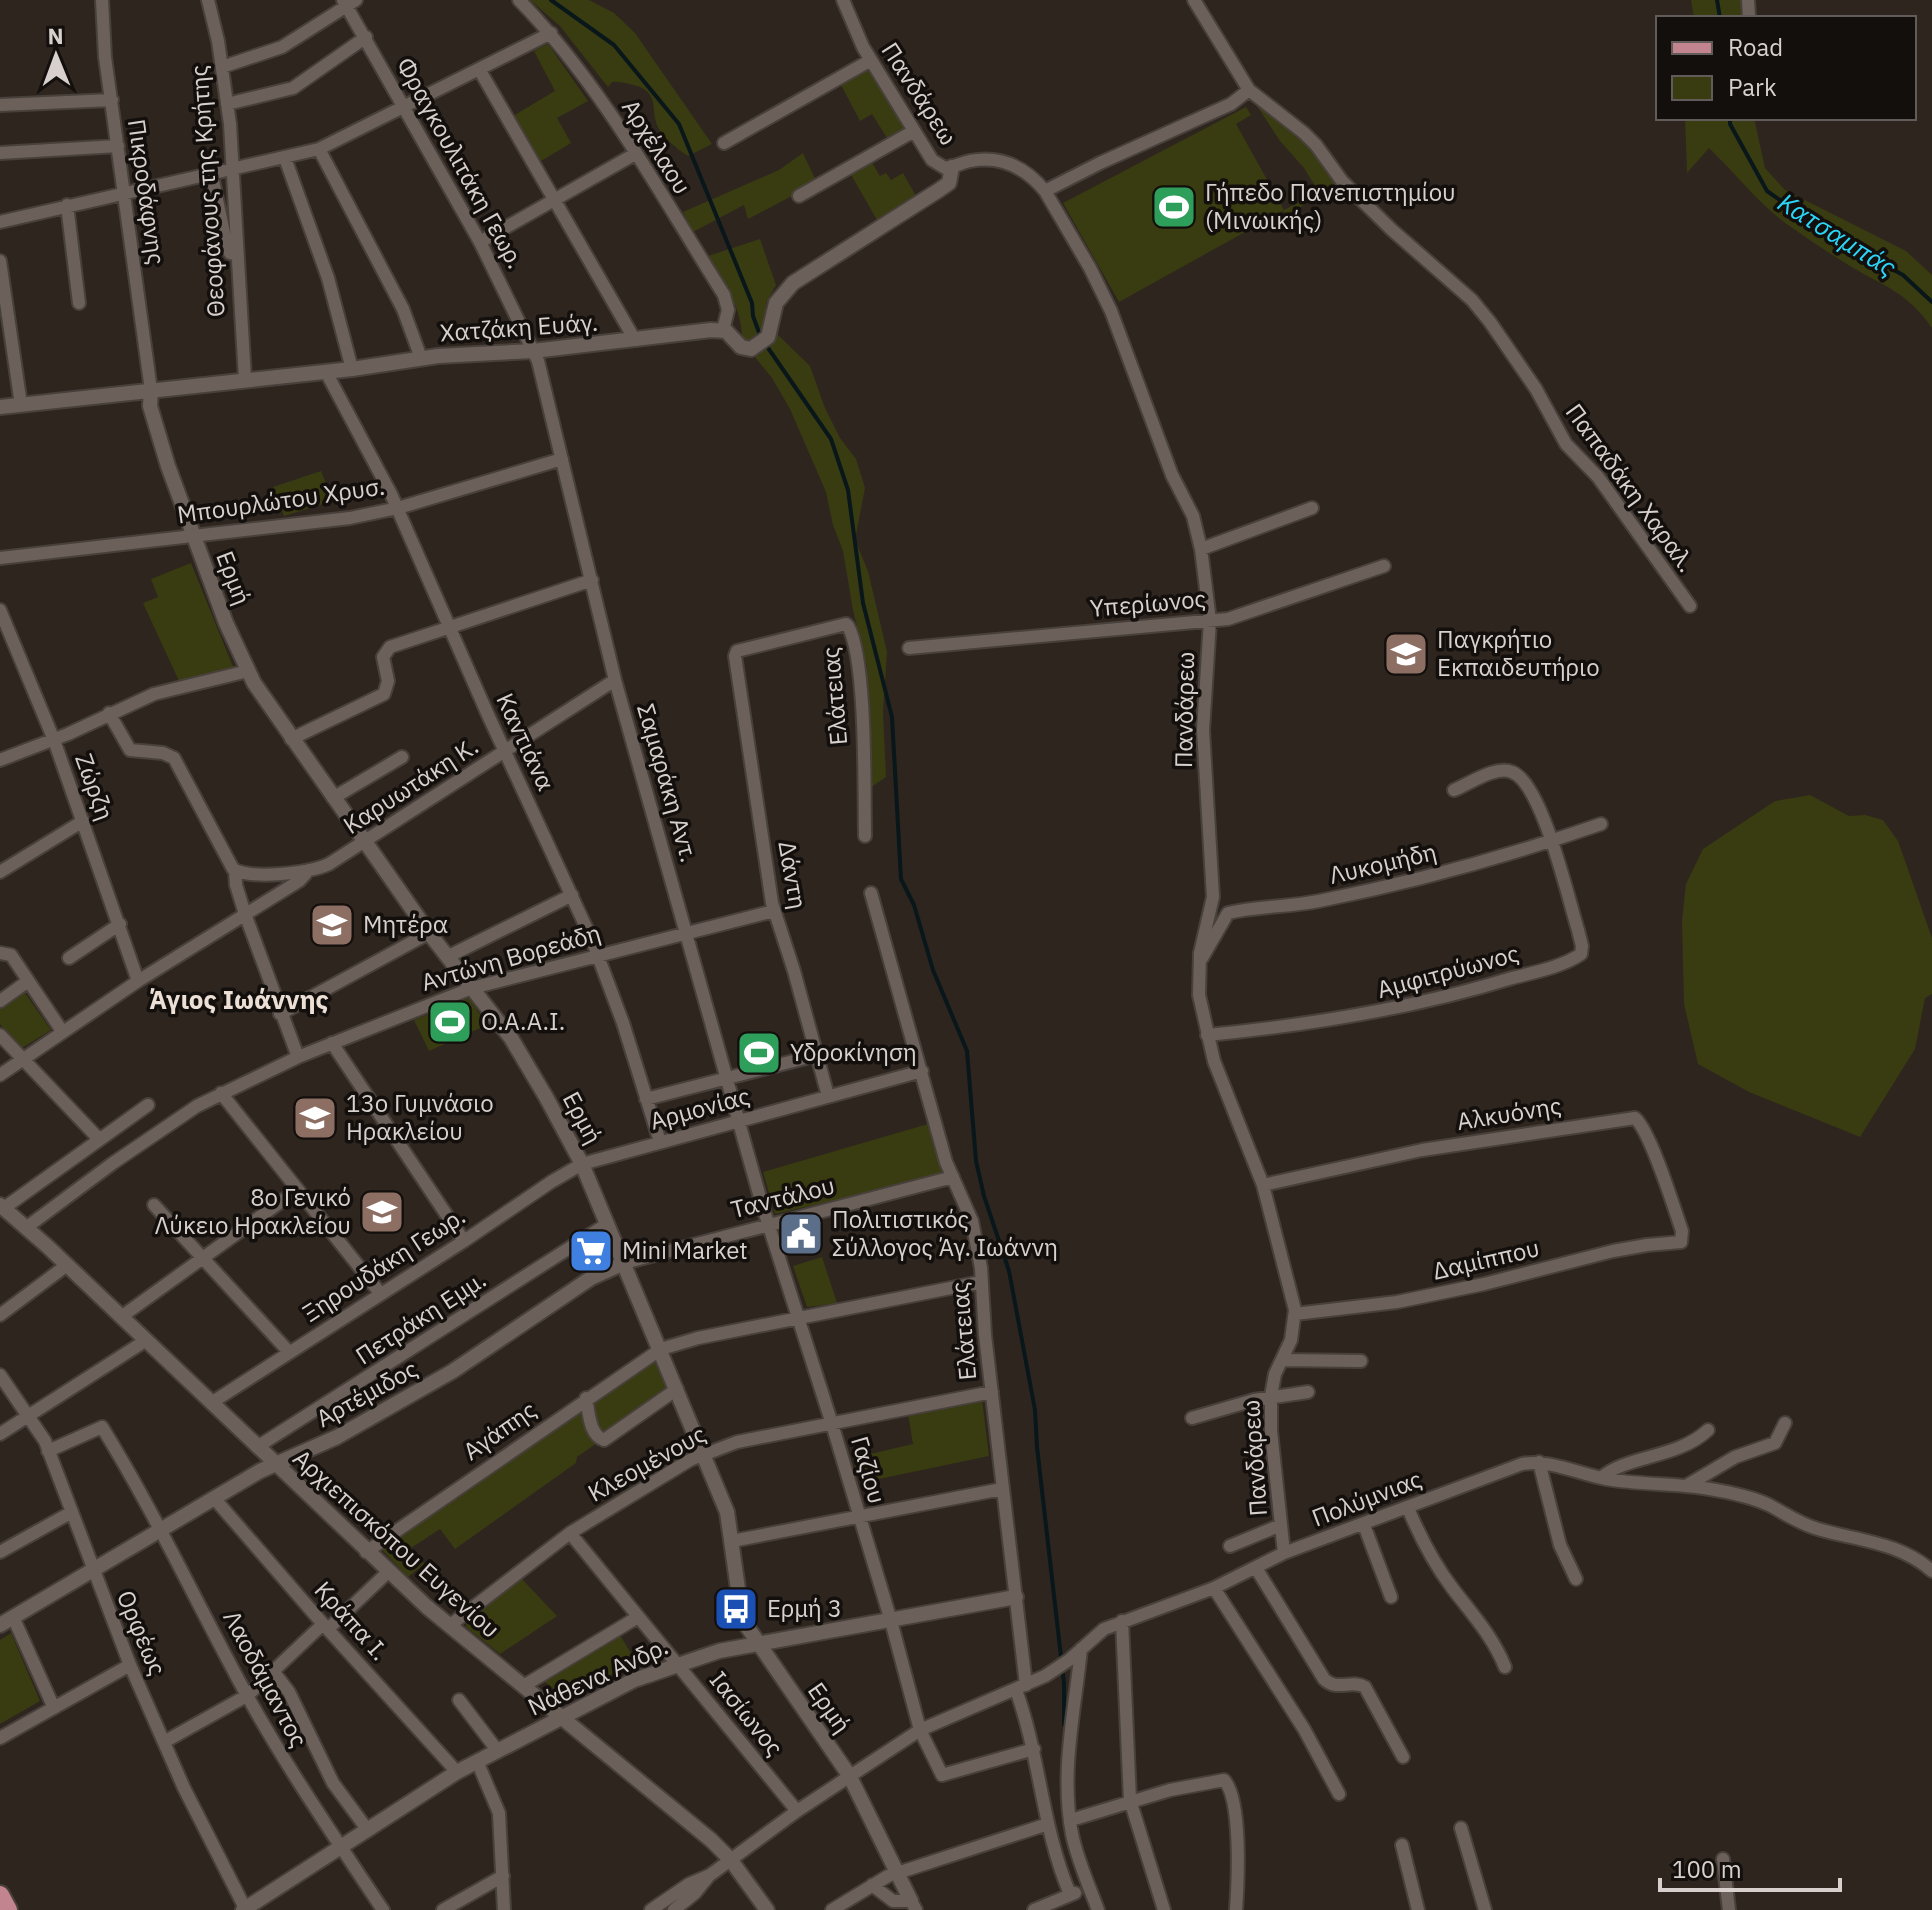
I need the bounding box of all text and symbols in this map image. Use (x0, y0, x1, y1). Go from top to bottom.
north arrow (16, 16, 96, 96)
legend (1656, 16, 1916, 120)
text: N (47, 21, 64, 50)
text: Road (1728, 31, 1783, 63)
street label: Πανδάρεω (875, 36, 965, 151)
street label: Φραγκουλιτάκη Γεωρ. (390, 51, 532, 274)
street label: Θεοφάνους της Κρήτης (182, 64, 232, 318)
text: Park (1728, 71, 1777, 103)
street label: Αρχέλαου (615, 93, 699, 200)
street label: Πικροδάφνης (121, 117, 173, 267)
place label: Γήπεδο Πανεπιστημίου (Μινωικής) (1205, 176, 1456, 236)
sports icon: Γήπεδο Πανεπιστημίου (Μινωικής) (1150, 183, 1198, 231)
water label: Κατσαμπάς (1772, 184, 1903, 284)
street label: Χατζάκη Ευάγ. (439, 306, 599, 348)
street label: Παπαδάκη Χαραλ. (1559, 397, 1703, 578)
street label: Μπουρλώτου Χρυσ. (175, 470, 387, 530)
street label: Ερμή (209, 546, 259, 609)
street label: Υπερίωνος (1089, 582, 1207, 624)
place label: Παγκρήτιο Εκπαιδευτήριο (1437, 623, 1600, 683)
school or university icon: Παγκρήτιο Εκπαιδευτήριο (1382, 630, 1430, 678)
street label: Ελάτειας (814, 645, 854, 747)
street label: Πανδάρεω (1167, 652, 1201, 768)
street label: Καντιάνα (489, 688, 562, 796)
street label: Σαμαράκη Αντ. (630, 700, 706, 866)
street label: Καρυωτάκη Κ. (337, 730, 484, 841)
street label: Ζώρζη (68, 749, 122, 824)
street label: Λυκομήδη (1326, 835, 1440, 891)
street label: Δάντη (771, 838, 815, 912)
school or university icon: Μητέρα (308, 901, 356, 949)
place label: Μητέρα (363, 908, 448, 940)
street label: Αντώνη Βορεάδη (417, 916, 604, 998)
street label: Αμφιτρύωνος (1373, 937, 1522, 1005)
district label: Άγιος Ιωάννης (149, 982, 329, 1016)
sports icon: Ο.Α.Α.Ι. (426, 998, 474, 1046)
place label: Ο.Α.Α.Ι. (481, 1005, 565, 1037)
sports icon: Υδροκίνηση (735, 1029, 783, 1077)
place label: Υδροκίνηση (790, 1036, 917, 1068)
street label: Αρμονίας (646, 1079, 753, 1137)
street label: Ερμή (556, 1086, 610, 1149)
place label: 13o Γυμνάσιο Ηρακλείου (346, 1087, 494, 1147)
street label: Αλκυόνης (1454, 1089, 1563, 1137)
school or university icon: 13o Γυμνάσιο Ηρακλείου (291, 1094, 339, 1142)
street label: Ταντάλου (728, 1169, 838, 1225)
place label: 8ο Γενικό Λύκειο Ηρακλείου (154, 1181, 351, 1241)
school or university icon: 8ο Γενικό Λύκειο Ηρακλείου (358, 1188, 406, 1236)
street label: Ξηρουδάκη Γεωρ. (296, 1200, 471, 1329)
place label: Πολιτιστικός Σύλλογος Άγ. Ιωάννη (832, 1203, 1058, 1263)
public building icon: Πολιτιστικός Σύλλογος Άγ. Ιωάννη (777, 1210, 825, 1258)
supermarket icon: Mini Market (567, 1227, 615, 1275)
street label: Δαμίππου (1429, 1231, 1542, 1287)
place label: Mini Market (622, 1234, 748, 1266)
street label: Πετράκη Εμμ. (349, 1263, 492, 1371)
street label: Ελάτειας (943, 1280, 983, 1382)
street label: Αρτέμιδος (310, 1352, 423, 1434)
street label: Αγάπης (456, 1393, 542, 1467)
street label: Πανδάρεω (1234, 1399, 1274, 1517)
street label: Κλεομένους (582, 1418, 711, 1509)
street label: Γαζίου (844, 1432, 894, 1507)
street label: Αρχιεπισκόπου Ευγενίου (287, 1442, 507, 1645)
street label: Πολύμνιας (1307, 1462, 1426, 1534)
street label: Κράπα Ι. (308, 1574, 396, 1667)
street label: Ορφέως (110, 1585, 174, 1680)
bus stop icon: Ερμή 3 (712, 1585, 760, 1633)
place label: Ερμή 3 (767, 1592, 842, 1624)
street label: Λαοδάμαντος (216, 1604, 315, 1753)
street label: Νάθενα Ανδρ. (522, 1630, 673, 1723)
street label: Ιασίωνος (703, 1664, 791, 1762)
street label: Ερμή (801, 1676, 859, 1739)
scale bar (1660, 1842, 1840, 1892)
text: 100 m (1672, 1853, 1742, 1885)

